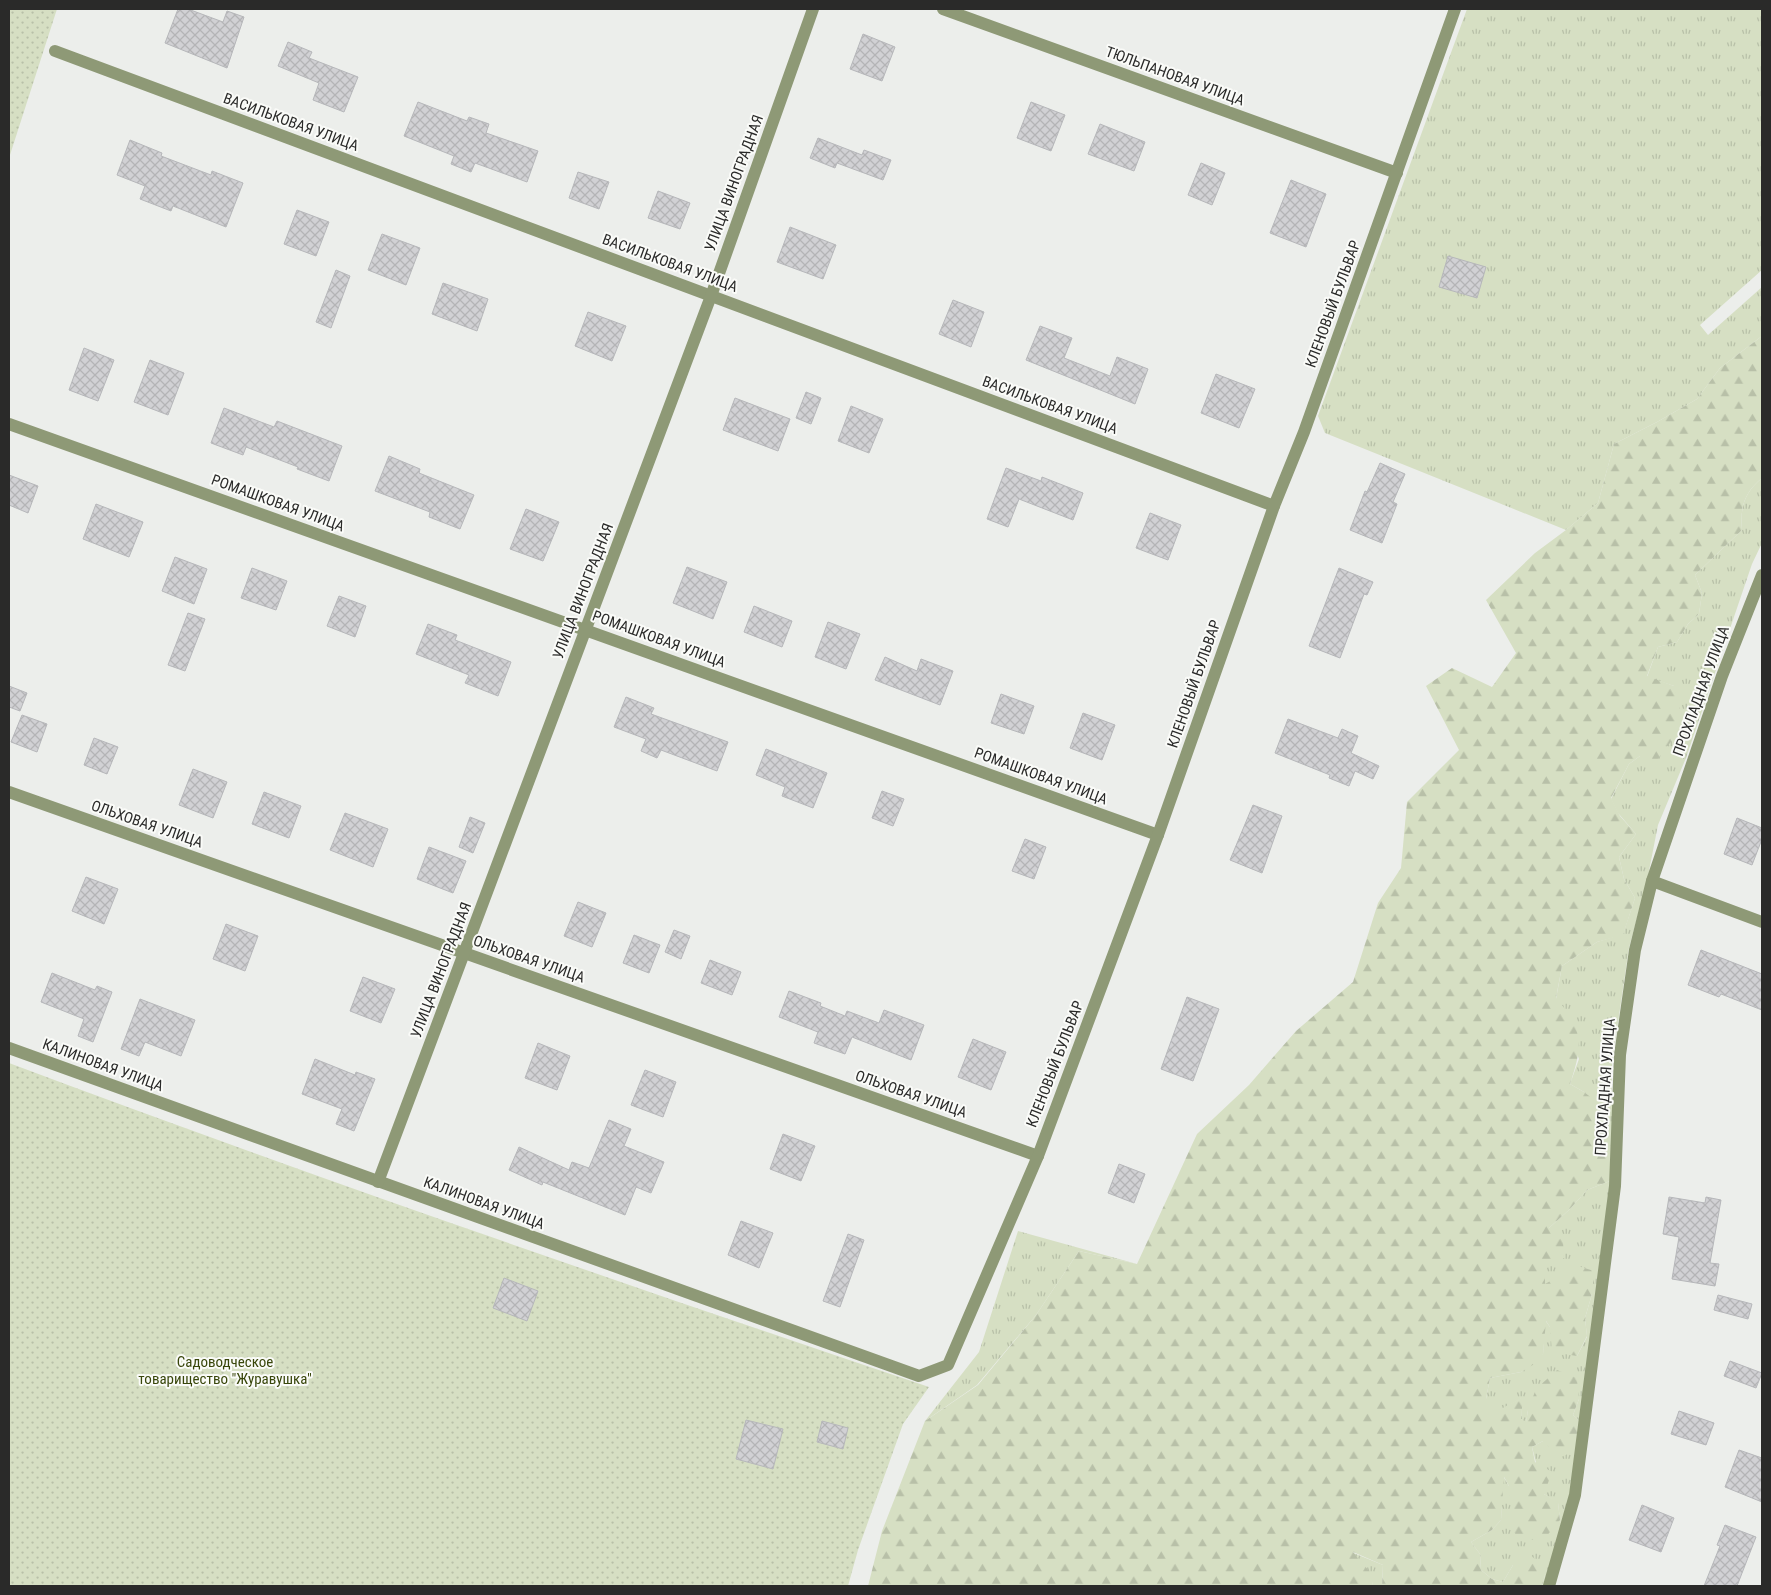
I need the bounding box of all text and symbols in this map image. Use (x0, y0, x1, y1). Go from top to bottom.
street label: ТЮЛЬПАНОВАЯ УЛИЦА (1103, 43, 1247, 110)
street label: ВАСИЛЬКОВАЯ УЛИЦА (221, 89, 362, 155)
street label: УЛИЦА ВИНОГРАДНАЯ (701, 112, 767, 254)
street label: ВАСИЛЬКОВАЯ УЛИЦА (600, 230, 741, 296)
street label: КЛЕНОВЫЙ БУЛЬВАР (1302, 238, 1364, 370)
street label: ВАСИЛЬКОВАЯ УЛИЦА (980, 372, 1121, 438)
street label: РОМАШКОВАЯ УЛИЦА (209, 471, 347, 536)
street label: УЛИЦА ВИНОГРАДНАЯ (549, 521, 617, 661)
street label: РОМАШКОВАЯ УЛИЦА (590, 607, 728, 672)
street label: КЛЕНОВЫЙ БУЛЬВАР (1164, 618, 1224, 750)
street label: ПРОХЛАДНАЯ УЛИЦА (1669, 623, 1733, 759)
street label: РОМАШКОВАЯ УЛИЦА (972, 744, 1110, 809)
street label: ОЛЬХОВАЯ УЛИЦА (89, 796, 205, 852)
street label: УЛИЦА ВИНОГРАДНАЯ (407, 900, 475, 1040)
street label: ОЛЬХОВАЯ УЛИЦА (471, 931, 587, 987)
street label: КЛЕНОВЫЙ БУЛЬВАР (1023, 998, 1087, 1130)
street label: ПРОХЛАДНАЯ УЛИЦА (1591, 1017, 1619, 1156)
street label: КАЛИНОВАЯ УЛИЦА (40, 1035, 166, 1095)
street label: ОЛЬХОВАЯ УЛИЦА (853, 1066, 969, 1122)
street label: КАЛИНОВАЯ УЛИЦА (421, 1173, 547, 1233)
park label: Садоводческое товарищество "Журавушка" (138, 1353, 312, 1388)

